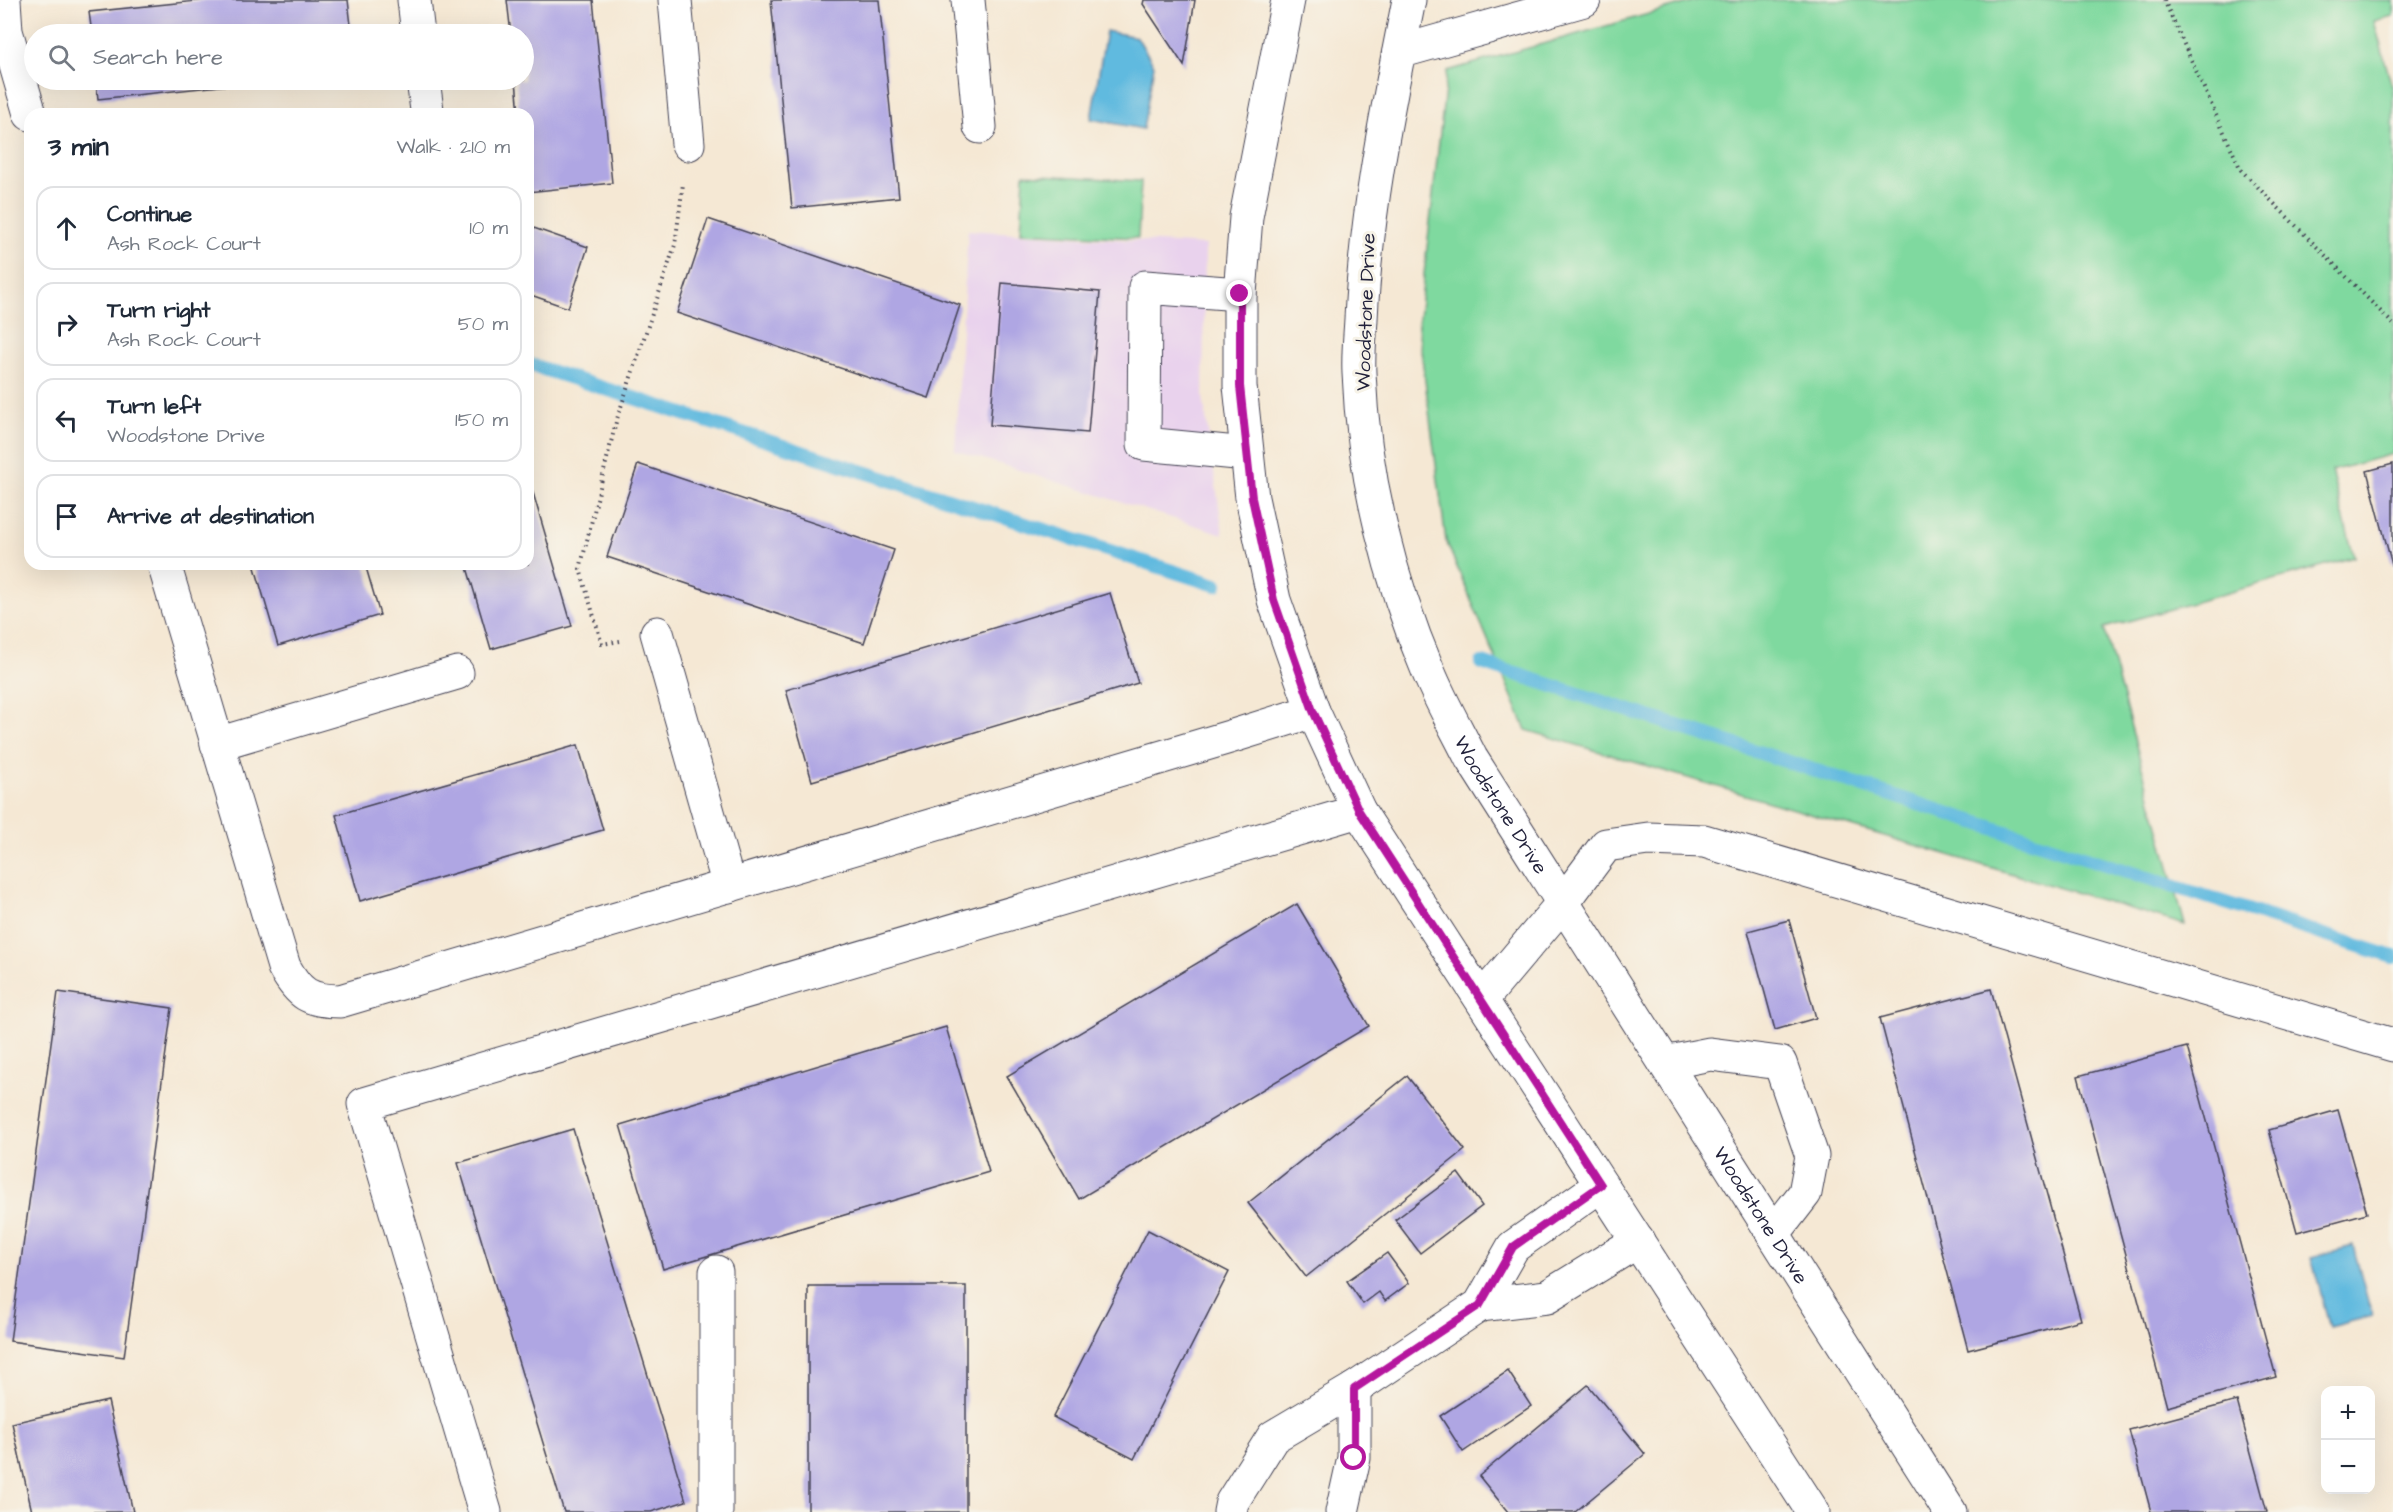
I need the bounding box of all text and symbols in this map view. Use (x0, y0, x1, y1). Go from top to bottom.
search box (24, 24, 534, 90)
icon: search (45, 41, 78, 74)
text: Search here (93, 42, 223, 73)
text: 3 min (48, 129, 109, 165)
text: Walk · 210 m (397, 133, 510, 161)
text: Continue (107, 199, 192, 230)
icon: ahead (50, 212, 83, 245)
text: 10 m (469, 214, 508, 242)
text: Ash Rock Court (107, 230, 261, 258)
street label: Woodstone Drive (1349, 232, 1383, 391)
route end (1226, 280, 1252, 306)
text: Turn right (107, 295, 210, 326)
icon: right (50, 308, 83, 341)
text: 50 m (458, 310, 508, 338)
text: Ash Rock Court (107, 326, 261, 354)
text: Turn left (107, 391, 201, 422)
icon: left (50, 404, 83, 437)
text: 150 m (455, 406, 508, 434)
text: Woodstone Drive (107, 422, 265, 450)
icon: arrive (50, 500, 83, 533)
text: Arrive at destination (107, 501, 314, 532)
street label: Woodstone Drive (1447, 731, 1554, 880)
street label: Woodstone Drive (1706, 1141, 1815, 1290)
map controls (2321, 1386, 2375, 1494)
button: + (2321, 1386, 2375, 1440)
button: − (2321, 1440, 2375, 1494)
route start (1340, 1444, 1366, 1470)

